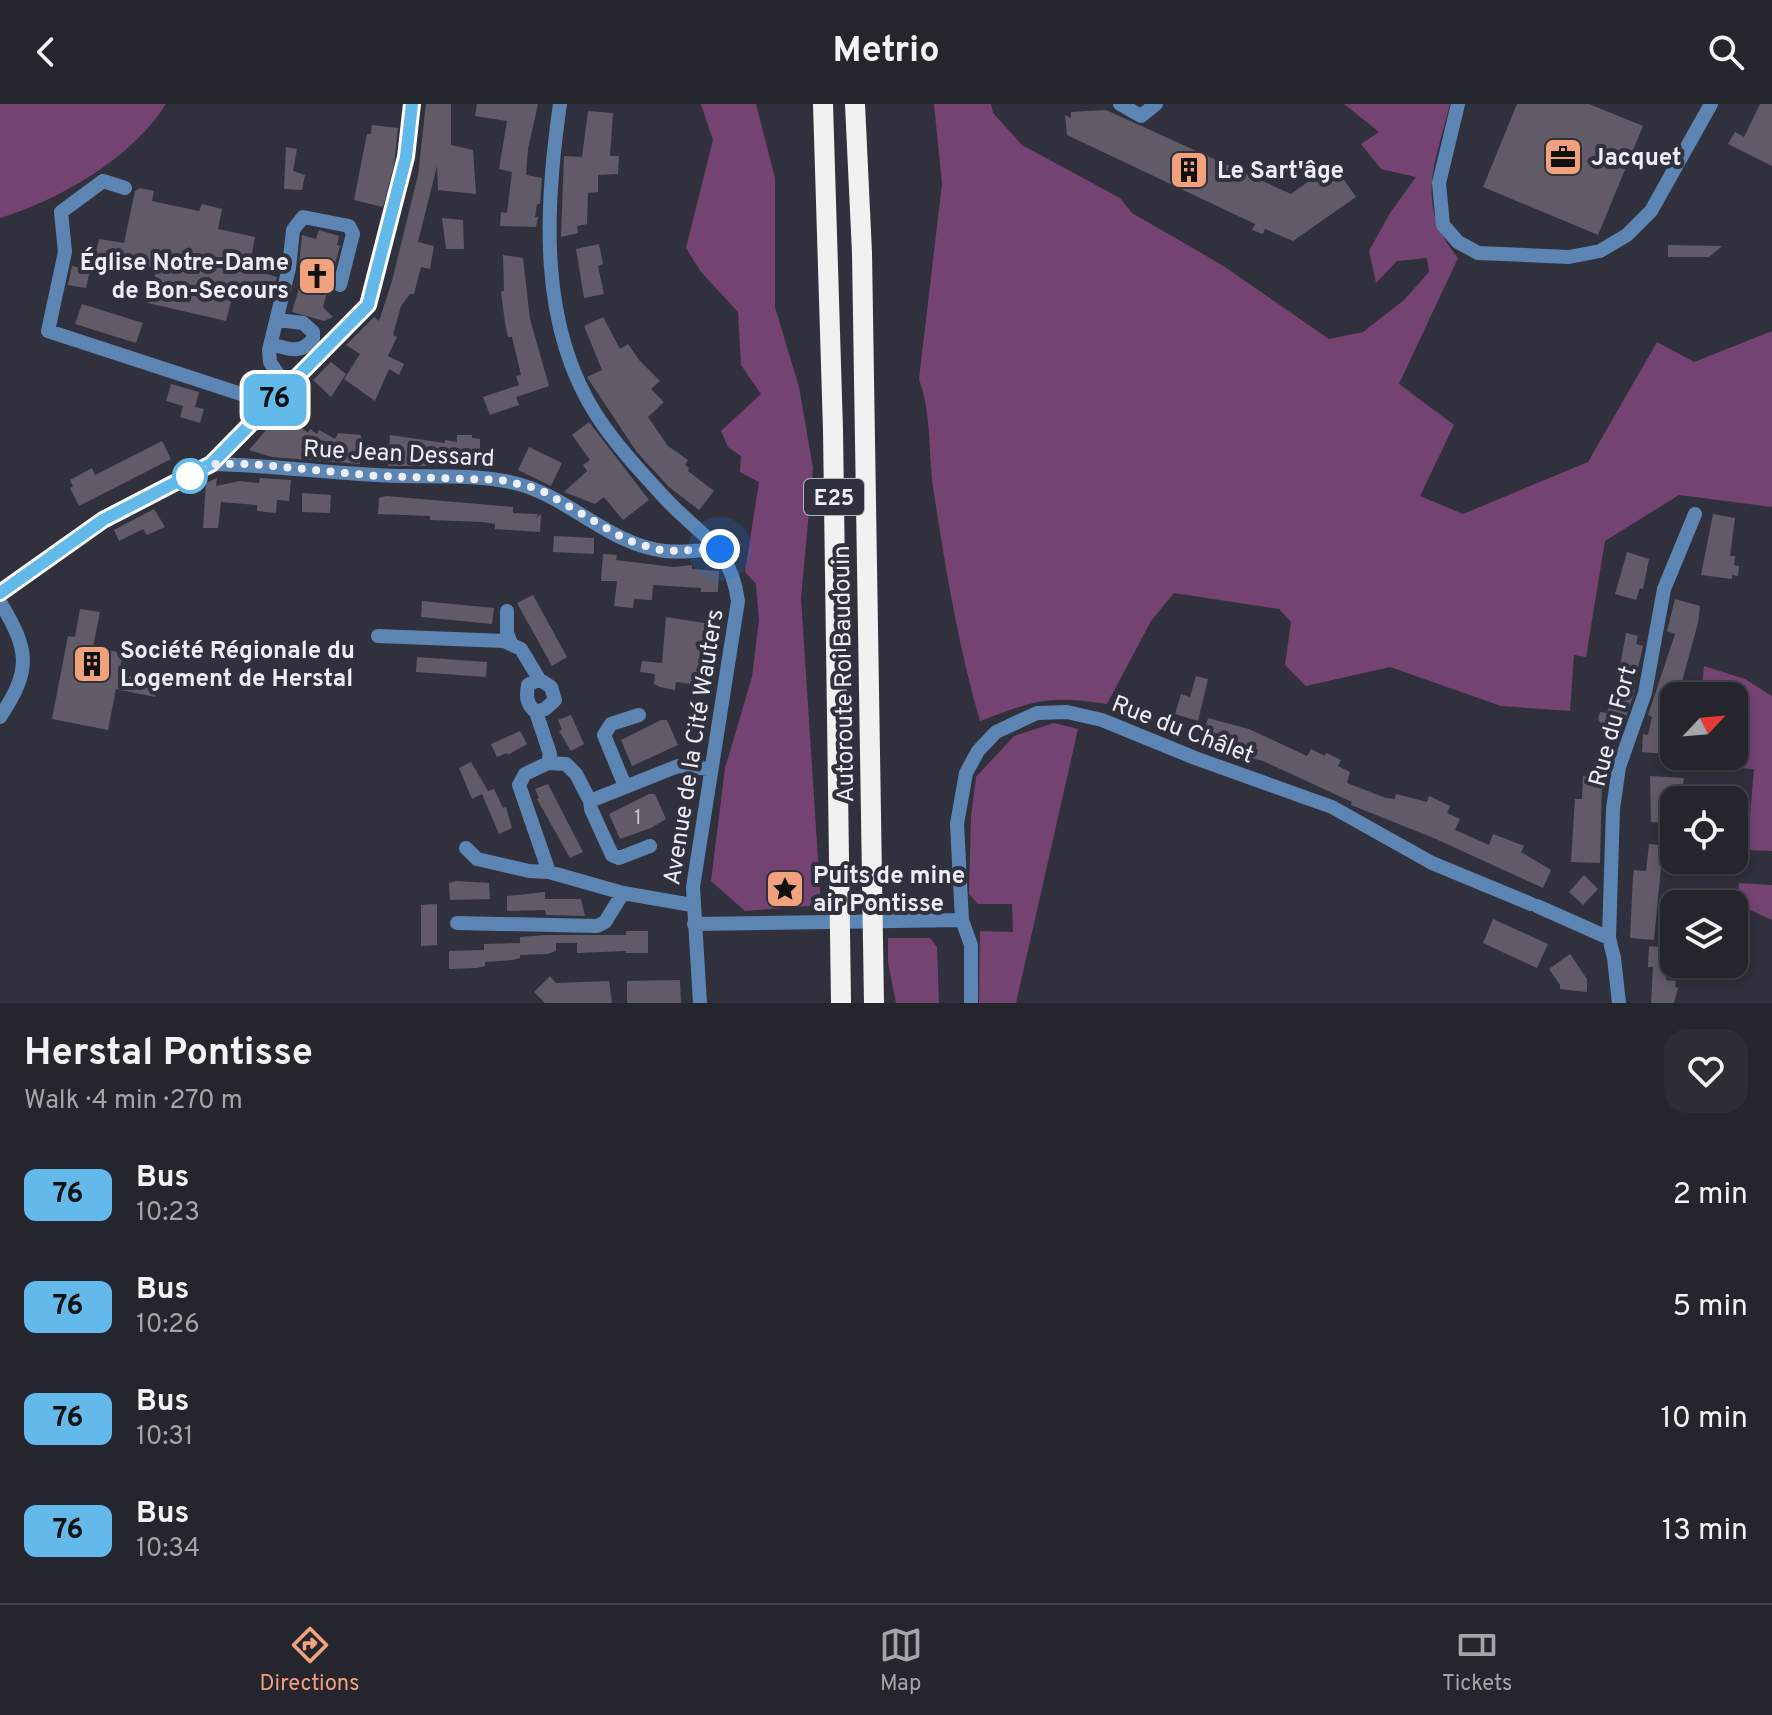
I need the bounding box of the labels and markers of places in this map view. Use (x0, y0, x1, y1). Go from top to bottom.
office icon: Jacquet (1542, 136, 1584, 178)
place label: Jacquet (1591, 144, 1681, 174)
building icon: Le Sart'âge (1168, 149, 1210, 191)
place label: Le Sart'âge (1217, 157, 1344, 187)
place label: Église Notre-Dame de Bon-Secours (80, 247, 289, 307)
church icon: Église Notre-Dame de Bon-Secours (296, 255, 338, 297)
unlabelled marker (173, 459, 207, 493)
place label: Société Régionale du Logement de Herstal (120, 637, 355, 695)
building icon: Société Régionale du Logement de Herstal (71, 643, 113, 685)
place label: Puits de mine air Pontisse (813, 862, 965, 920)
place icon: Puits de mine air Pontisse (764, 868, 806, 910)

